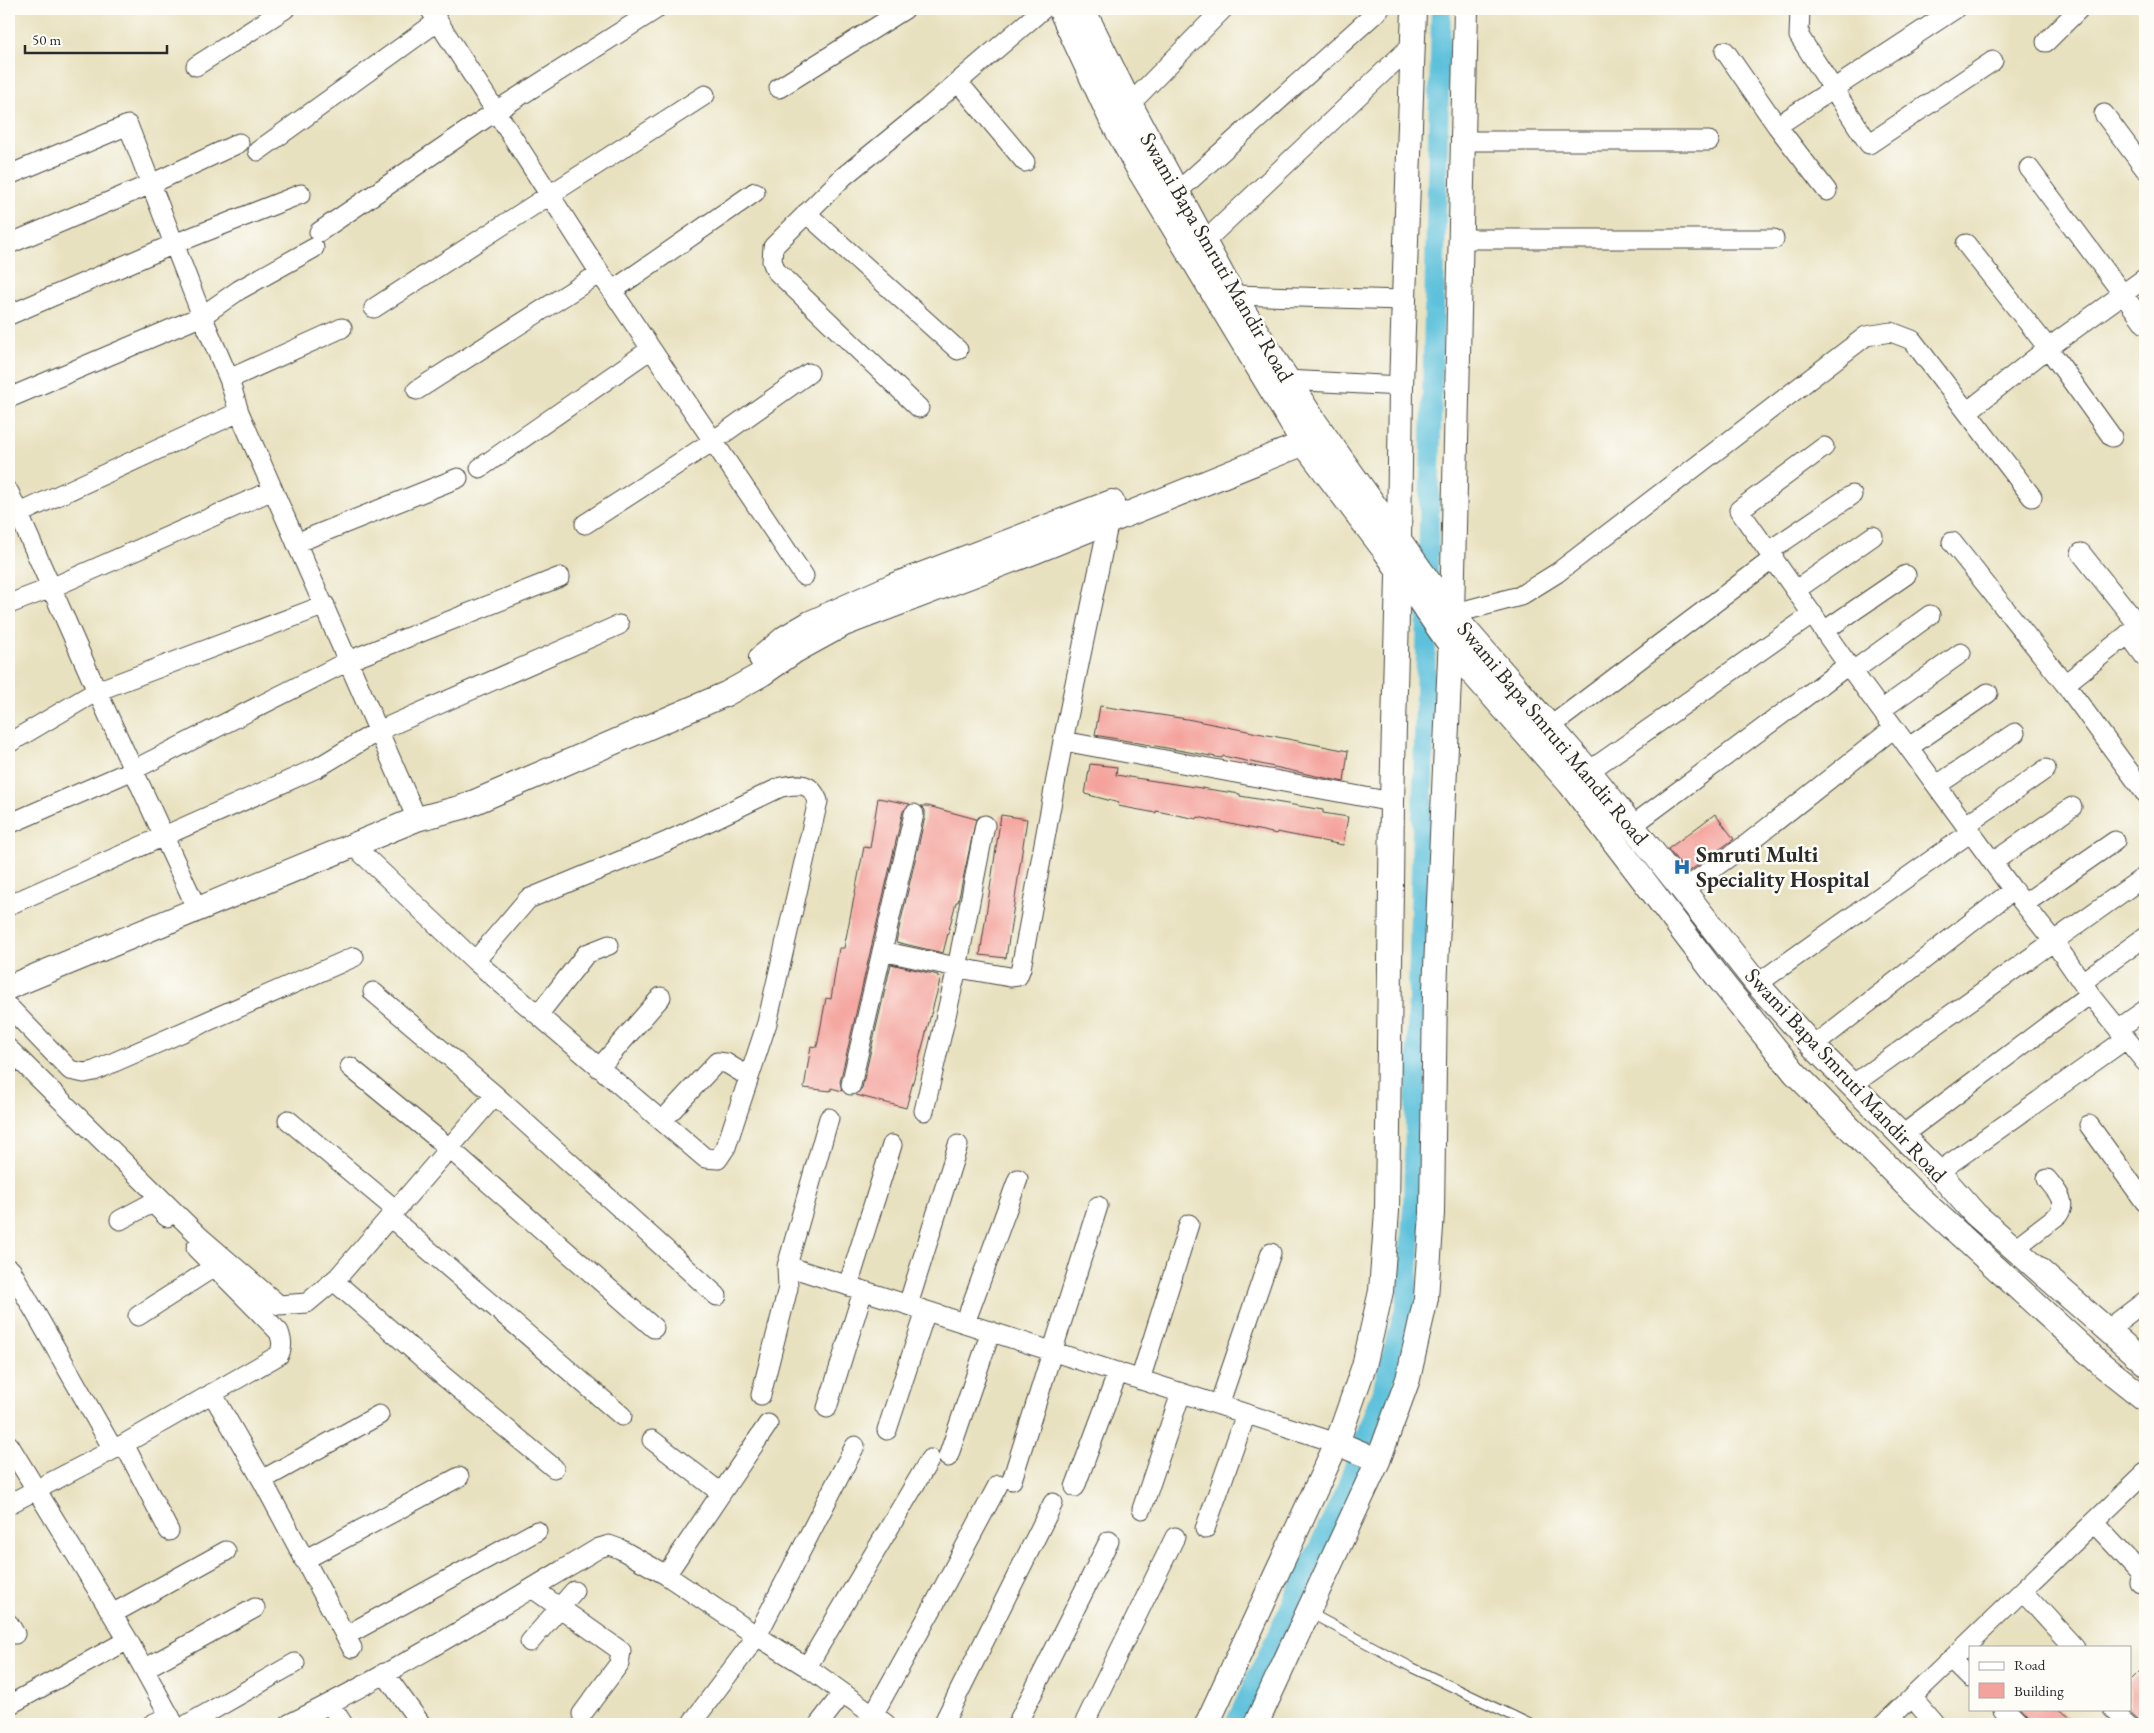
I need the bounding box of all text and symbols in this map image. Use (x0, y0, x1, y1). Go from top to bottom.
scale bar (25, 22, 168, 54)
text: 50 m (32, 30, 61, 49)
street label: Swami Bapa Smruti Mandir Road (1134, 127, 1301, 388)
street label: Swami Bapa Smruti Mandir Road (1451, 615, 1656, 852)
place label: Smruti Multi Speciality Hospital (1696, 840, 1869, 894)
hospital icon: Smruti Multi Speciality Hospital (1672, 857, 1692, 877)
street label: Swami Bapa Smruti Mandir Road (1739, 961, 1954, 1189)
legend (1969, 1646, 2132, 1710)
text: Road (2014, 1655, 2046, 1674)
text: Building (2014, 1681, 2064, 1700)

